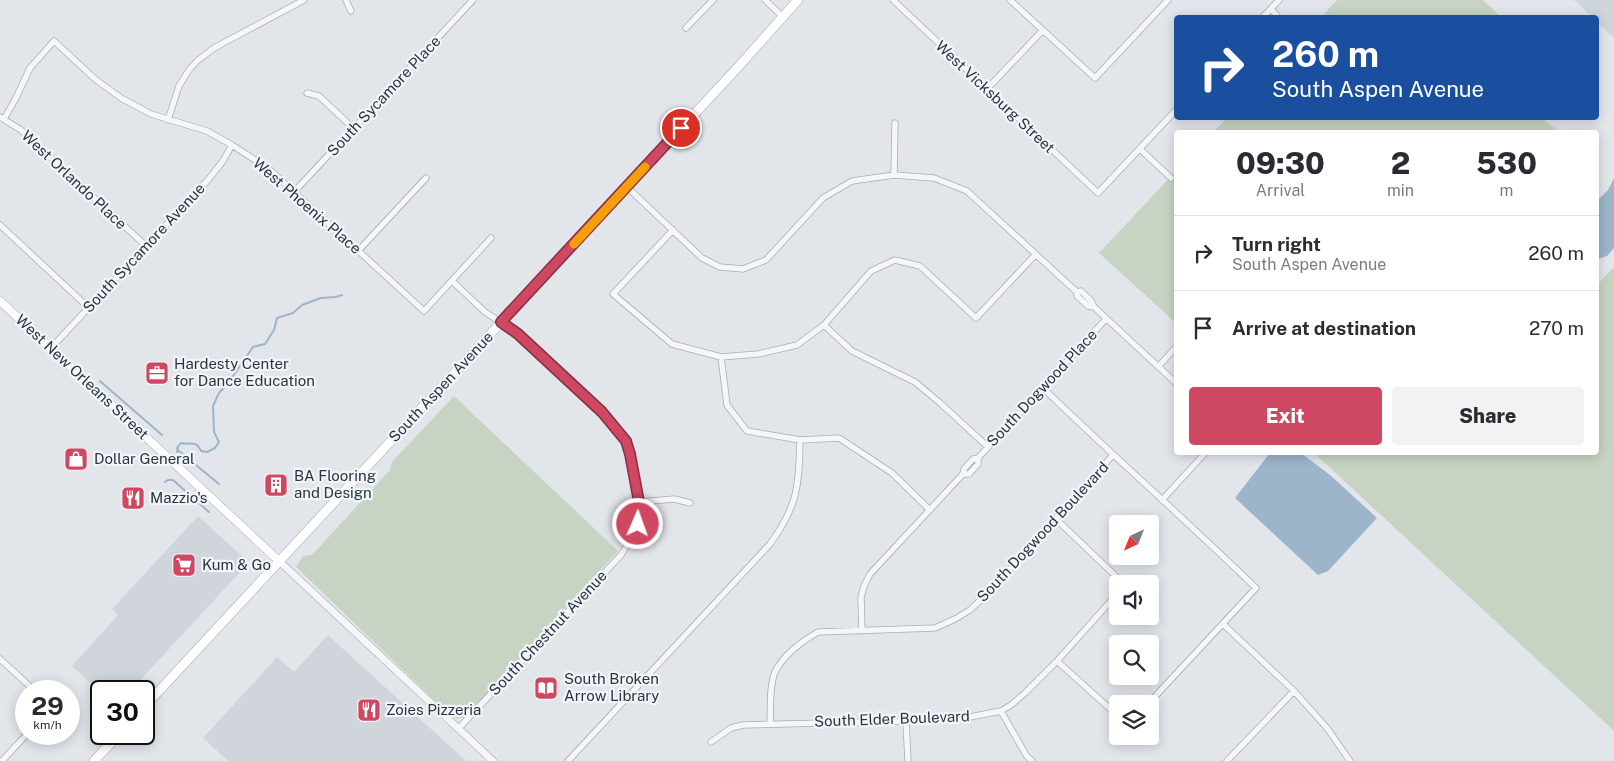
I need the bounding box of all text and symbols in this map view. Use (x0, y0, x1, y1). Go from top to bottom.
street label: South Sycamore Place (324, 32, 444, 159)
text: 260 m (1272, 34, 1379, 75)
icon: right (1189, 35, 1254, 100)
street label: West Vicksburg Street (932, 37, 1058, 156)
text: South Aspen Avenue (1272, 76, 1484, 102)
pin (660, 107, 702, 149)
icon: arrive (667, 114, 695, 142)
street label: West Orlando Place (18, 127, 130, 233)
text: 09:30 (1236, 145, 1325, 181)
text: 2 (1391, 145, 1410, 181)
text: 530 (1476, 145, 1537, 181)
street label: West Phoenix Place (250, 154, 365, 257)
street label: South Sycamore Avenue (79, 180, 208, 316)
text: Arrival (1256, 181, 1305, 200)
text: min (1387, 181, 1414, 200)
text: m (1500, 181, 1513, 200)
text: Turn right (1232, 233, 1321, 255)
icon: right (1189, 239, 1217, 267)
text: 260 m (1528, 242, 1584, 264)
text: South Aspen Avenue (1232, 255, 1386, 274)
street label: West New Orleans Street (13, 311, 152, 443)
icon: arrive (1189, 314, 1217, 342)
text: Arrive at destination (1232, 317, 1416, 339)
text: 270 m (1529, 317, 1584, 339)
street label: South Dogwood Place (983, 326, 1100, 450)
street label: South Aspen Avenue (385, 328, 496, 445)
place label: Hardesty Center for Dance Education (174, 355, 315, 389)
office icon: Hardesty Center for Dance Education (144, 360, 170, 386)
button: Exit (1189, 387, 1382, 445)
button: Share (1392, 387, 1584, 445)
shop icon: Dollar General (63, 446, 89, 472)
place label: Dollar General (94, 450, 195, 467)
street label: South Dogwood Boulevard (973, 458, 1112, 605)
place label: BA Flooring and Design (294, 467, 376, 501)
building icon: BA Flooring and Design (263, 472, 289, 498)
restaurant icon: Mazzio's (120, 485, 146, 511)
place label: Mazzio's (150, 489, 207, 506)
position arrow (611, 497, 663, 549)
north arrow (1109, 515, 1159, 565)
map controls (1109, 515, 1159, 745)
supermarket icon: Kum & Go (171, 552, 197, 578)
place label: Kum & Go (202, 556, 271, 573)
street label: South Chestnut Avenue (485, 567, 610, 699)
button: sound (1109, 575, 1159, 625)
button: search (1109, 635, 1159, 685)
place label: South Broken Arrow Library (564, 670, 659, 704)
library icon: South Broken Arrow Library (533, 675, 559, 701)
speed limit sign: 30 (90, 680, 155, 745)
text: 29 (31, 691, 64, 721)
button: layers (1109, 695, 1159, 745)
restaurant icon: Zoies Pizzeria (356, 697, 382, 723)
place label: Zoies Pizzeria (386, 701, 481, 718)
street label: South Elder Boulevard (814, 707, 970, 730)
text: km/h (33, 718, 62, 732)

